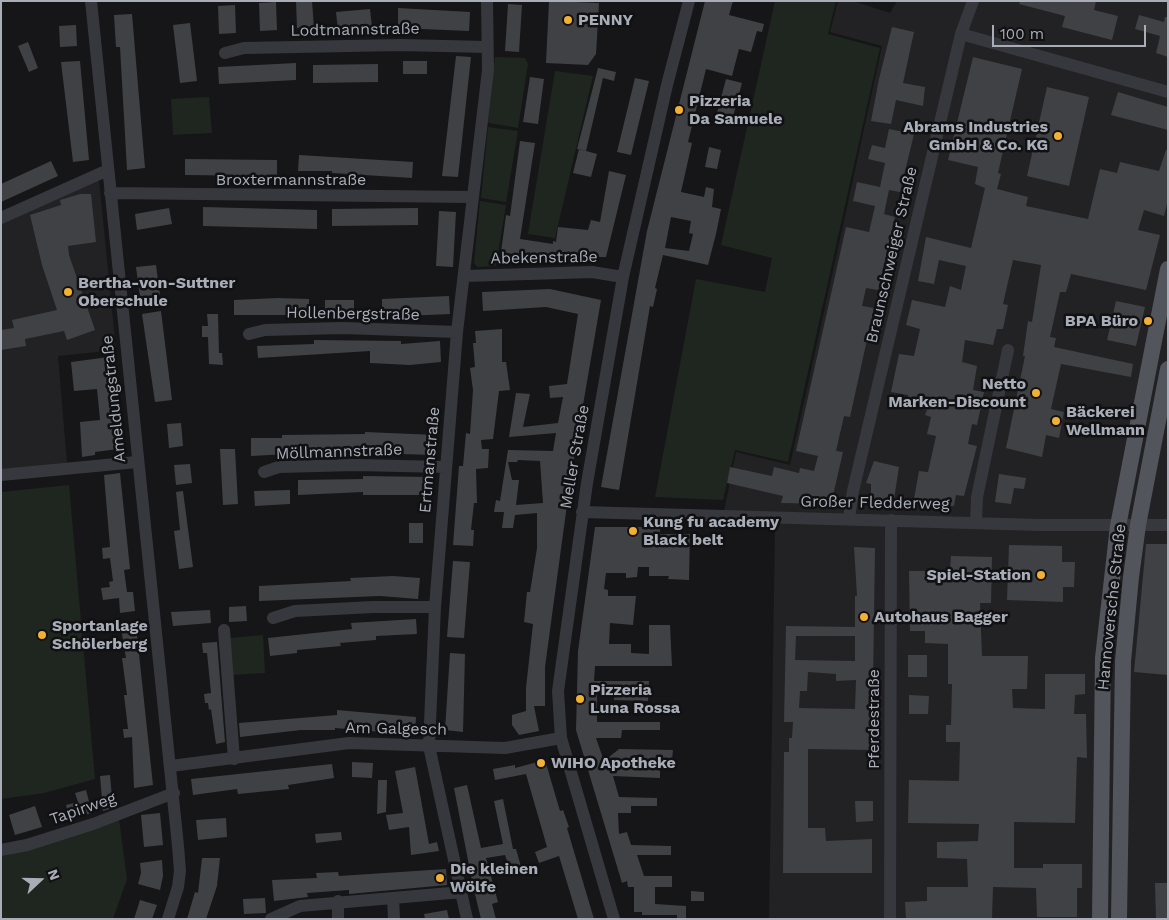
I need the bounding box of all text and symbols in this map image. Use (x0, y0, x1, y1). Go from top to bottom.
place label: PENNY (578, 10, 633, 30)
marker: PENNY (562, 14, 574, 26)
scale bar (994, 15, 1148, 47)
street label: Lodtmannstraße (290, 19, 420, 41)
text: 100 m (1000, 25, 1044, 43)
place label: Pizzeria Da Samuele (689, 91, 782, 129)
marker: Pizzeria Da Samuele (673, 104, 685, 116)
place label: Abrams Industries GmbH & Co. KG (903, 117, 1048, 155)
marker: Abrams Industries GmbH & Co. KG (1052, 130, 1064, 142)
street label: Braunschweiger Straße (862, 165, 922, 345)
street label: Broxtermannstraße (216, 170, 366, 190)
street label: Abekenstraße (490, 247, 598, 269)
place label: Bertha-von-Suttner Oberschule (78, 273, 235, 311)
marker: Bertha-von-Suttner Oberschule (62, 286, 74, 298)
street label: Hollenbergstraße (286, 303, 420, 325)
place label: BPA Büro (1065, 311, 1138, 331)
marker: BPA Büro (1142, 315, 1154, 327)
street label: Ameldungstraße (98, 334, 130, 464)
place label: Netto Marken-Discount (888, 374, 1026, 412)
marker: Netto Marken-Discount (1030, 387, 1042, 399)
place label: Bäckerei Wellmann (1066, 402, 1145, 440)
street label: Meller Straße (556, 404, 594, 510)
street label: Ertmanstraße (416, 406, 444, 514)
marker: Bäckerei Wellmann (1050, 415, 1062, 427)
street label: Möllmannstraße (275, 440, 403, 464)
street label: Großer Fledderweg (800, 492, 950, 514)
place label: Kung fu academy Black belt (643, 512, 779, 550)
street label: Hannoversche Straße (1094, 523, 1130, 691)
marker: Kung fu academy Black belt (627, 525, 639, 537)
place label: Spiel-Station (927, 565, 1031, 585)
marker: Spiel-Station (1035, 569, 1047, 581)
place label: Autohaus Bagger (874, 607, 1008, 627)
marker: Autohaus Bagger (858, 611, 870, 623)
place label: Sportanlage Schölerberg (52, 616, 148, 654)
marker: Sportanlage Schölerberg (36, 629, 48, 641)
street label: Pferdestraße (864, 669, 884, 769)
place label: Pizzeria Luna Rossa (590, 680, 680, 718)
marker: Pizzeria Luna Rossa (574, 693, 586, 705)
street label: Am Galgesch (345, 719, 447, 739)
place label: WIHO Apotheke (551, 753, 676, 773)
marker: WIHO Apotheke (535, 757, 547, 769)
street label: Tapirweg (47, 789, 119, 829)
north arrow (15, 855, 65, 905)
place label: Die kleinen Wölfe (450, 859, 538, 897)
text: N (45, 867, 63, 882)
marker: Die kleinen Wölfe (434, 872, 446, 884)

